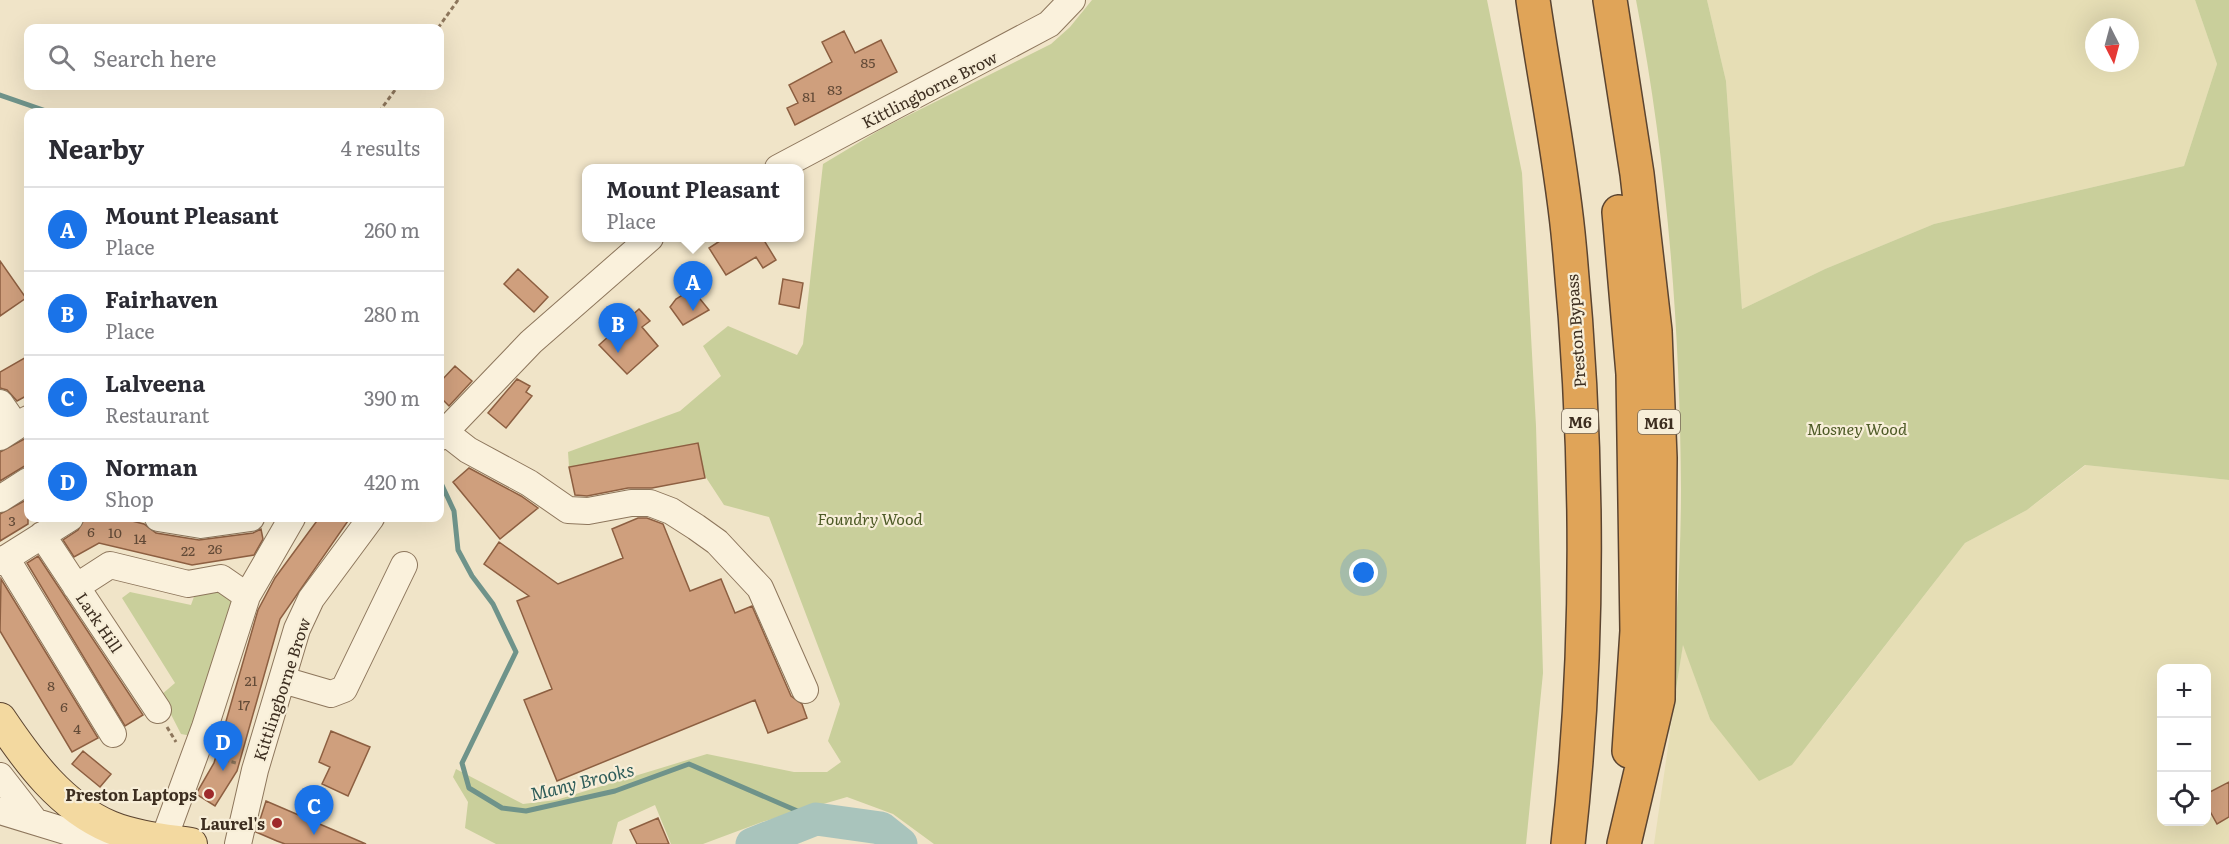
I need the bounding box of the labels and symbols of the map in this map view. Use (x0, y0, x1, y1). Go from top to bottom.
north arrow (2085, 18, 2139, 72)
street label: Kittlingborne Brow (857, 44, 1001, 134)
house number: 85 (861, 52, 875, 72)
house number: 83 (827, 79, 843, 99)
house number: 81 (802, 86, 816, 106)
pin: A (674, 262, 712, 311)
street label: Preston Bypass (1559, 273, 1591, 389)
pin: B (598, 304, 638, 353)
road number: M6 (1562, 409, 1598, 433)
road number: M61 (1638, 410, 1680, 434)
park label: Mosney Wood (1807, 416, 1908, 440)
park label: Foundry Wood (817, 506, 924, 530)
house number: 3 (8, 510, 16, 530)
house number: 6 (87, 521, 95, 541)
house number: 10 (108, 522, 122, 542)
house number: 14 (134, 528, 147, 548)
house number: 26 (208, 538, 223, 558)
house number: 22 (181, 540, 195, 560)
your location (1349, 558, 1378, 587)
street label: Lark Hill (71, 587, 129, 657)
street label: Kittlingborne Brow (247, 614, 316, 764)
house number: 21 (245, 670, 258, 690)
house number: 8 (47, 675, 55, 695)
house number: 17 (238, 694, 250, 714)
house number: 6 (60, 696, 68, 716)
house number: 4 (73, 718, 81, 738)
pin: D (204, 722, 242, 771)
water label: Many Brooks (527, 755, 637, 807)
place label: Preston Laptops (65, 782, 197, 806)
pin: C (294, 786, 334, 835)
marker: Preston Laptops (202, 787, 216, 801)
place label: Laurel's (200, 811, 265, 835)
marker: Laurel's (270, 816, 284, 830)

